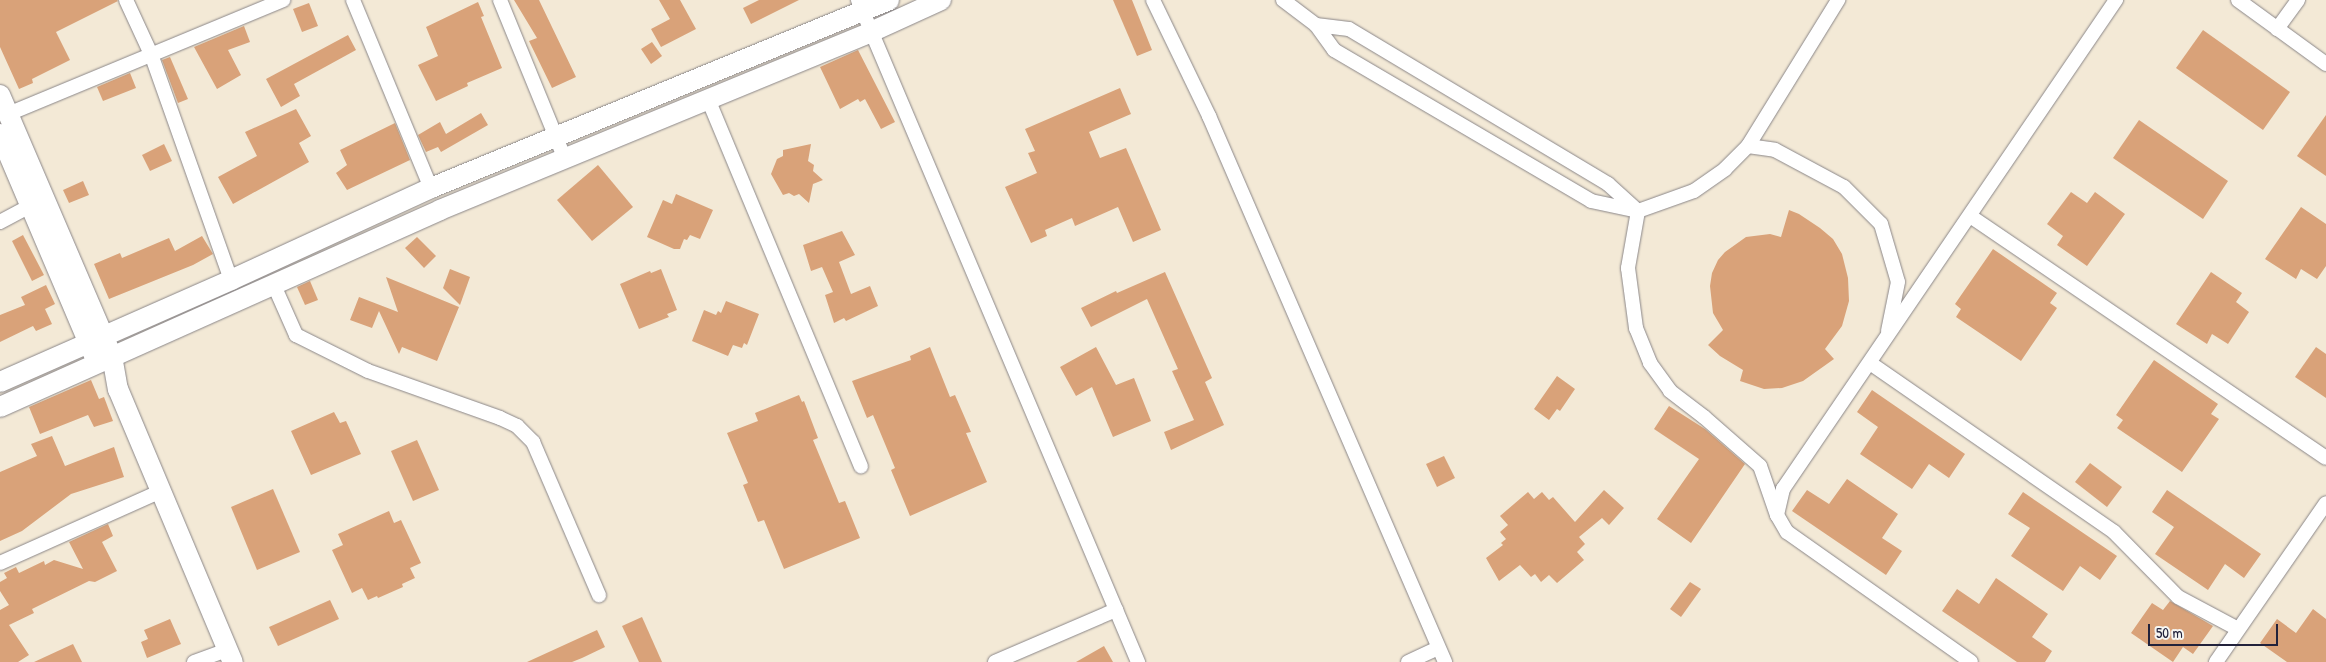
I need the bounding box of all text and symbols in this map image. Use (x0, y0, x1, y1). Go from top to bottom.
scale bar (2151, 614, 2281, 646)
text: 50 m (2156, 622, 2183, 643)

